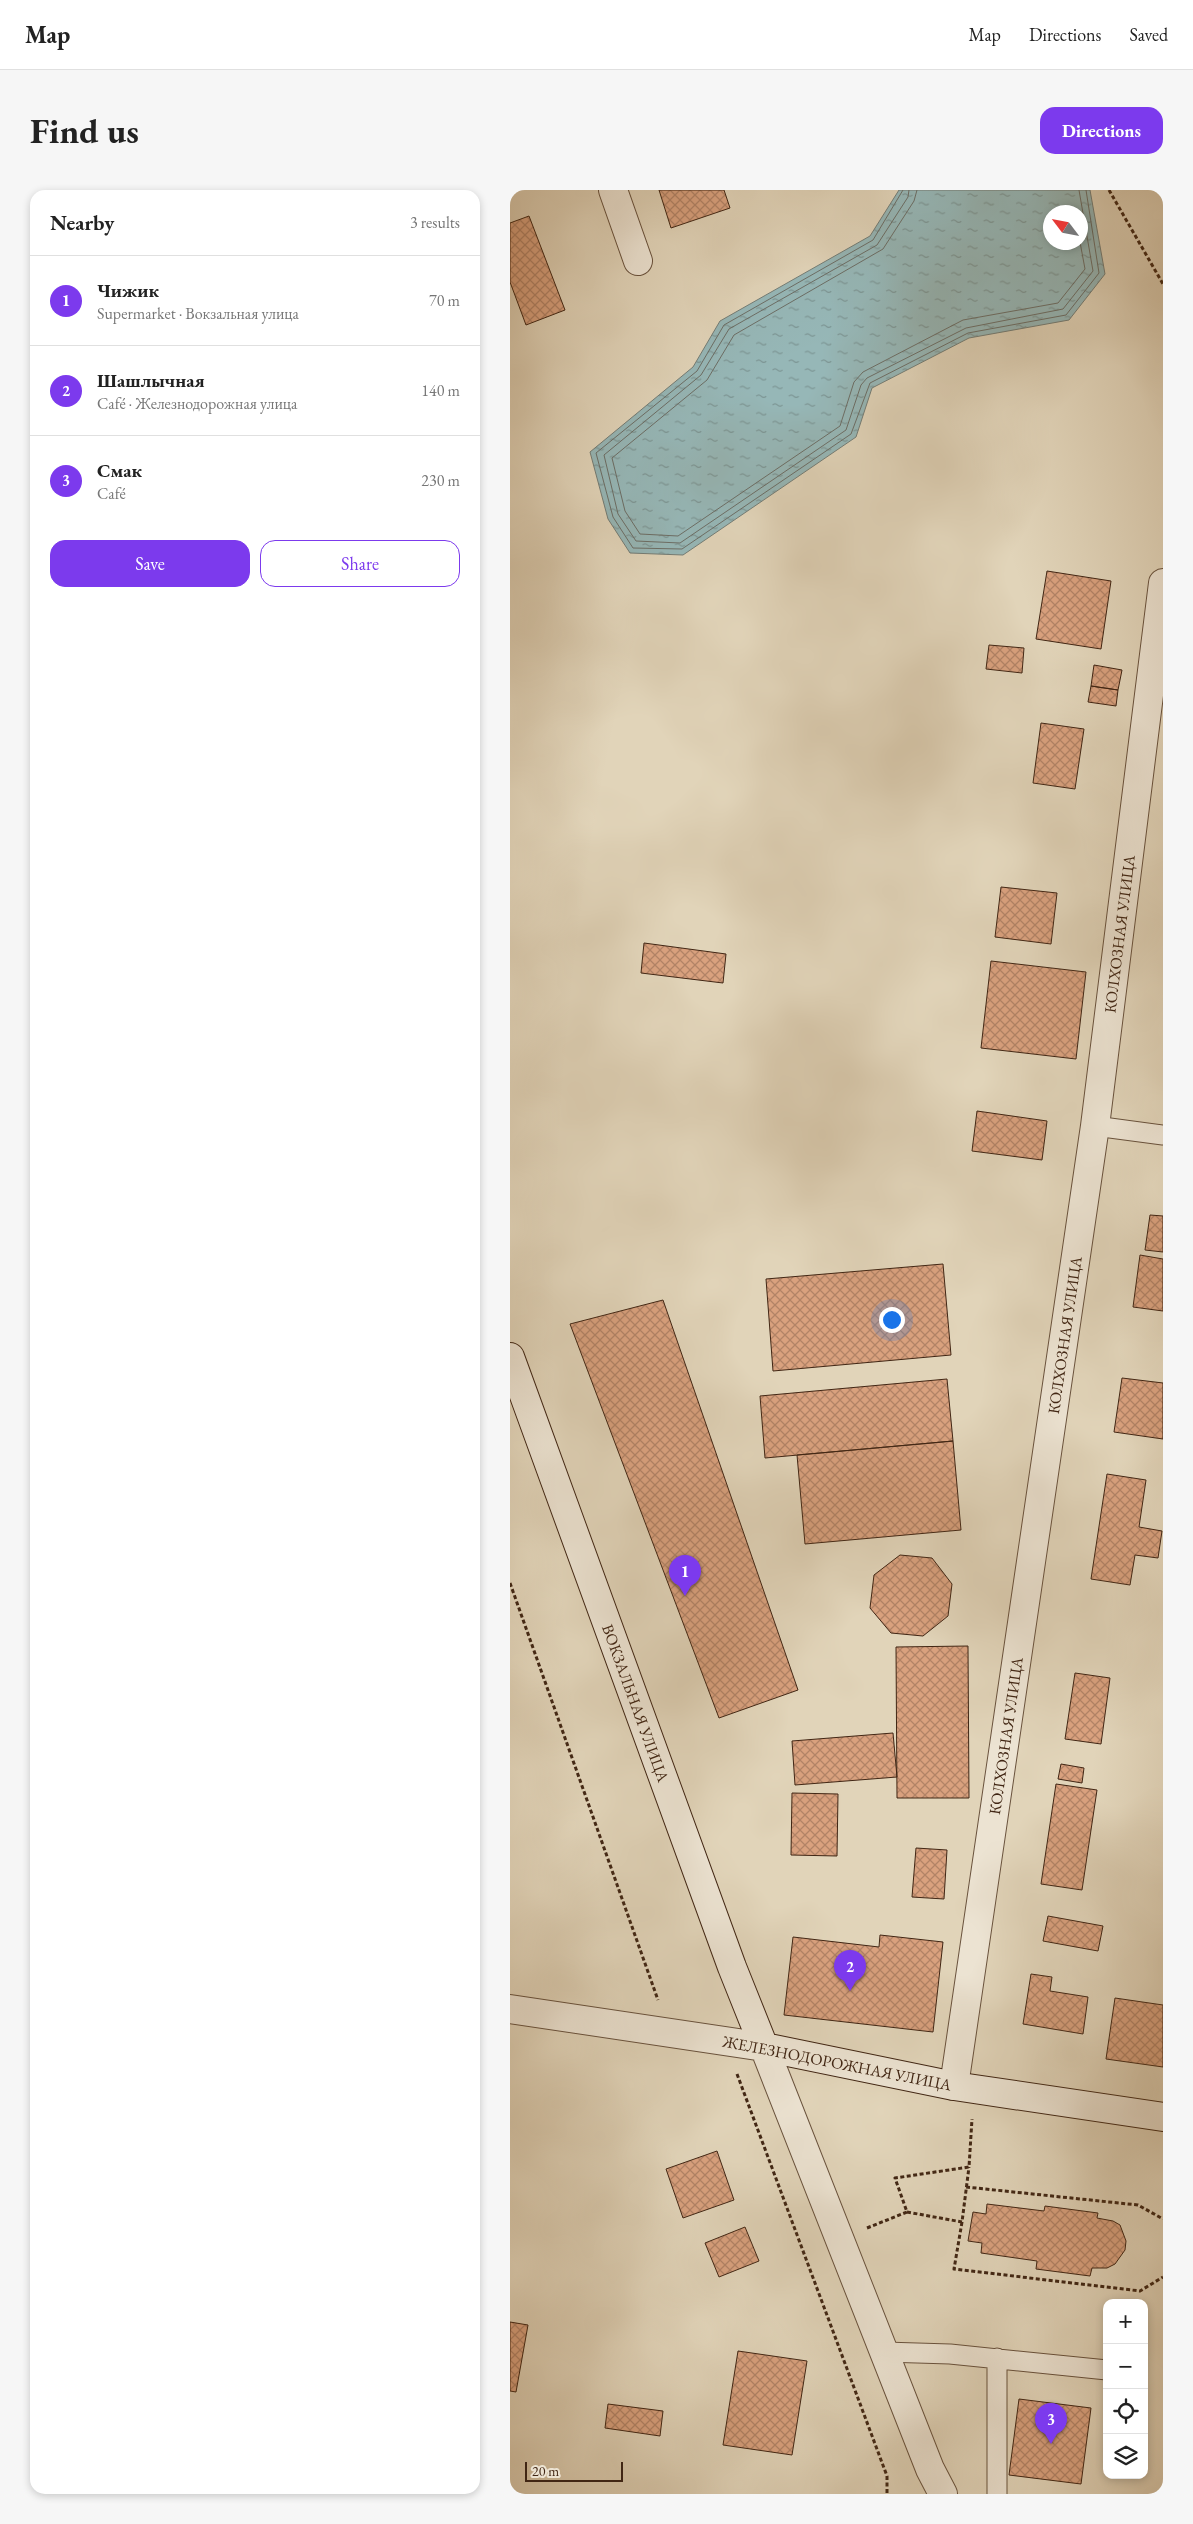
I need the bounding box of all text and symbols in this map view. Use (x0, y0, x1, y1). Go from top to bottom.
text: Map (25, 19, 70, 50)
text: Map (969, 23, 1001, 46)
text: Directions (1029, 23, 1101, 46)
text: Saved (1129, 23, 1168, 46)
button: Directions (1040, 107, 1163, 154)
text: Find us (30, 108, 139, 153)
north arrow (1043, 205, 1088, 250)
text: Nearby (50, 209, 114, 236)
text: 3 results (410, 212, 460, 233)
text: Чижик (97, 278, 159, 303)
text: 1 (62, 290, 70, 311)
text: 70 m (429, 290, 460, 311)
text: Supermarket · Вокзальная улица (97, 303, 299, 324)
text: Шашлычная (97, 368, 205, 393)
text: 2 (62, 380, 70, 401)
text: 140 m (421, 380, 460, 401)
text: Café · Железнодорожная улица (97, 393, 297, 414)
text: Смак (97, 458, 142, 483)
text: 3 (62, 470, 70, 491)
text: 230 m (421, 470, 460, 491)
text: Café (97, 483, 126, 504)
button: Save (50, 540, 250, 587)
button: Share (260, 540, 460, 587)
street label: КОЛХОЗНАЯ УЛИЦА (1099, 853, 1139, 1014)
street label: КОЛХОЗНАЯ УЛИЦА (1042, 1254, 1086, 1415)
your location (879, 1307, 905, 1333)
pin: 1 (669, 1555, 701, 1596)
street label: ВОКЗАЛЬНАЯ УЛИЦА (598, 1621, 674, 1785)
street label: КОЛХОЗНАЯ УЛИЦА (983, 1655, 1028, 1816)
pin: 2 (834, 1950, 866, 1991)
street label: ЖЕЛЕЗНОДОРОЖНАЯ УЛИЦА (720, 2030, 954, 2096)
map controls (1103, 2299, 1148, 2479)
button: + (1103, 2299, 1148, 2344)
button: − (1103, 2344, 1148, 2389)
button: locate (1103, 2389, 1148, 2434)
pin: 3 (1035, 2403, 1067, 2444)
button: layers (1103, 2434, 1148, 2479)
scale bar (525, 2459, 622, 2482)
text: 20 m (532, 2462, 559, 2480)

